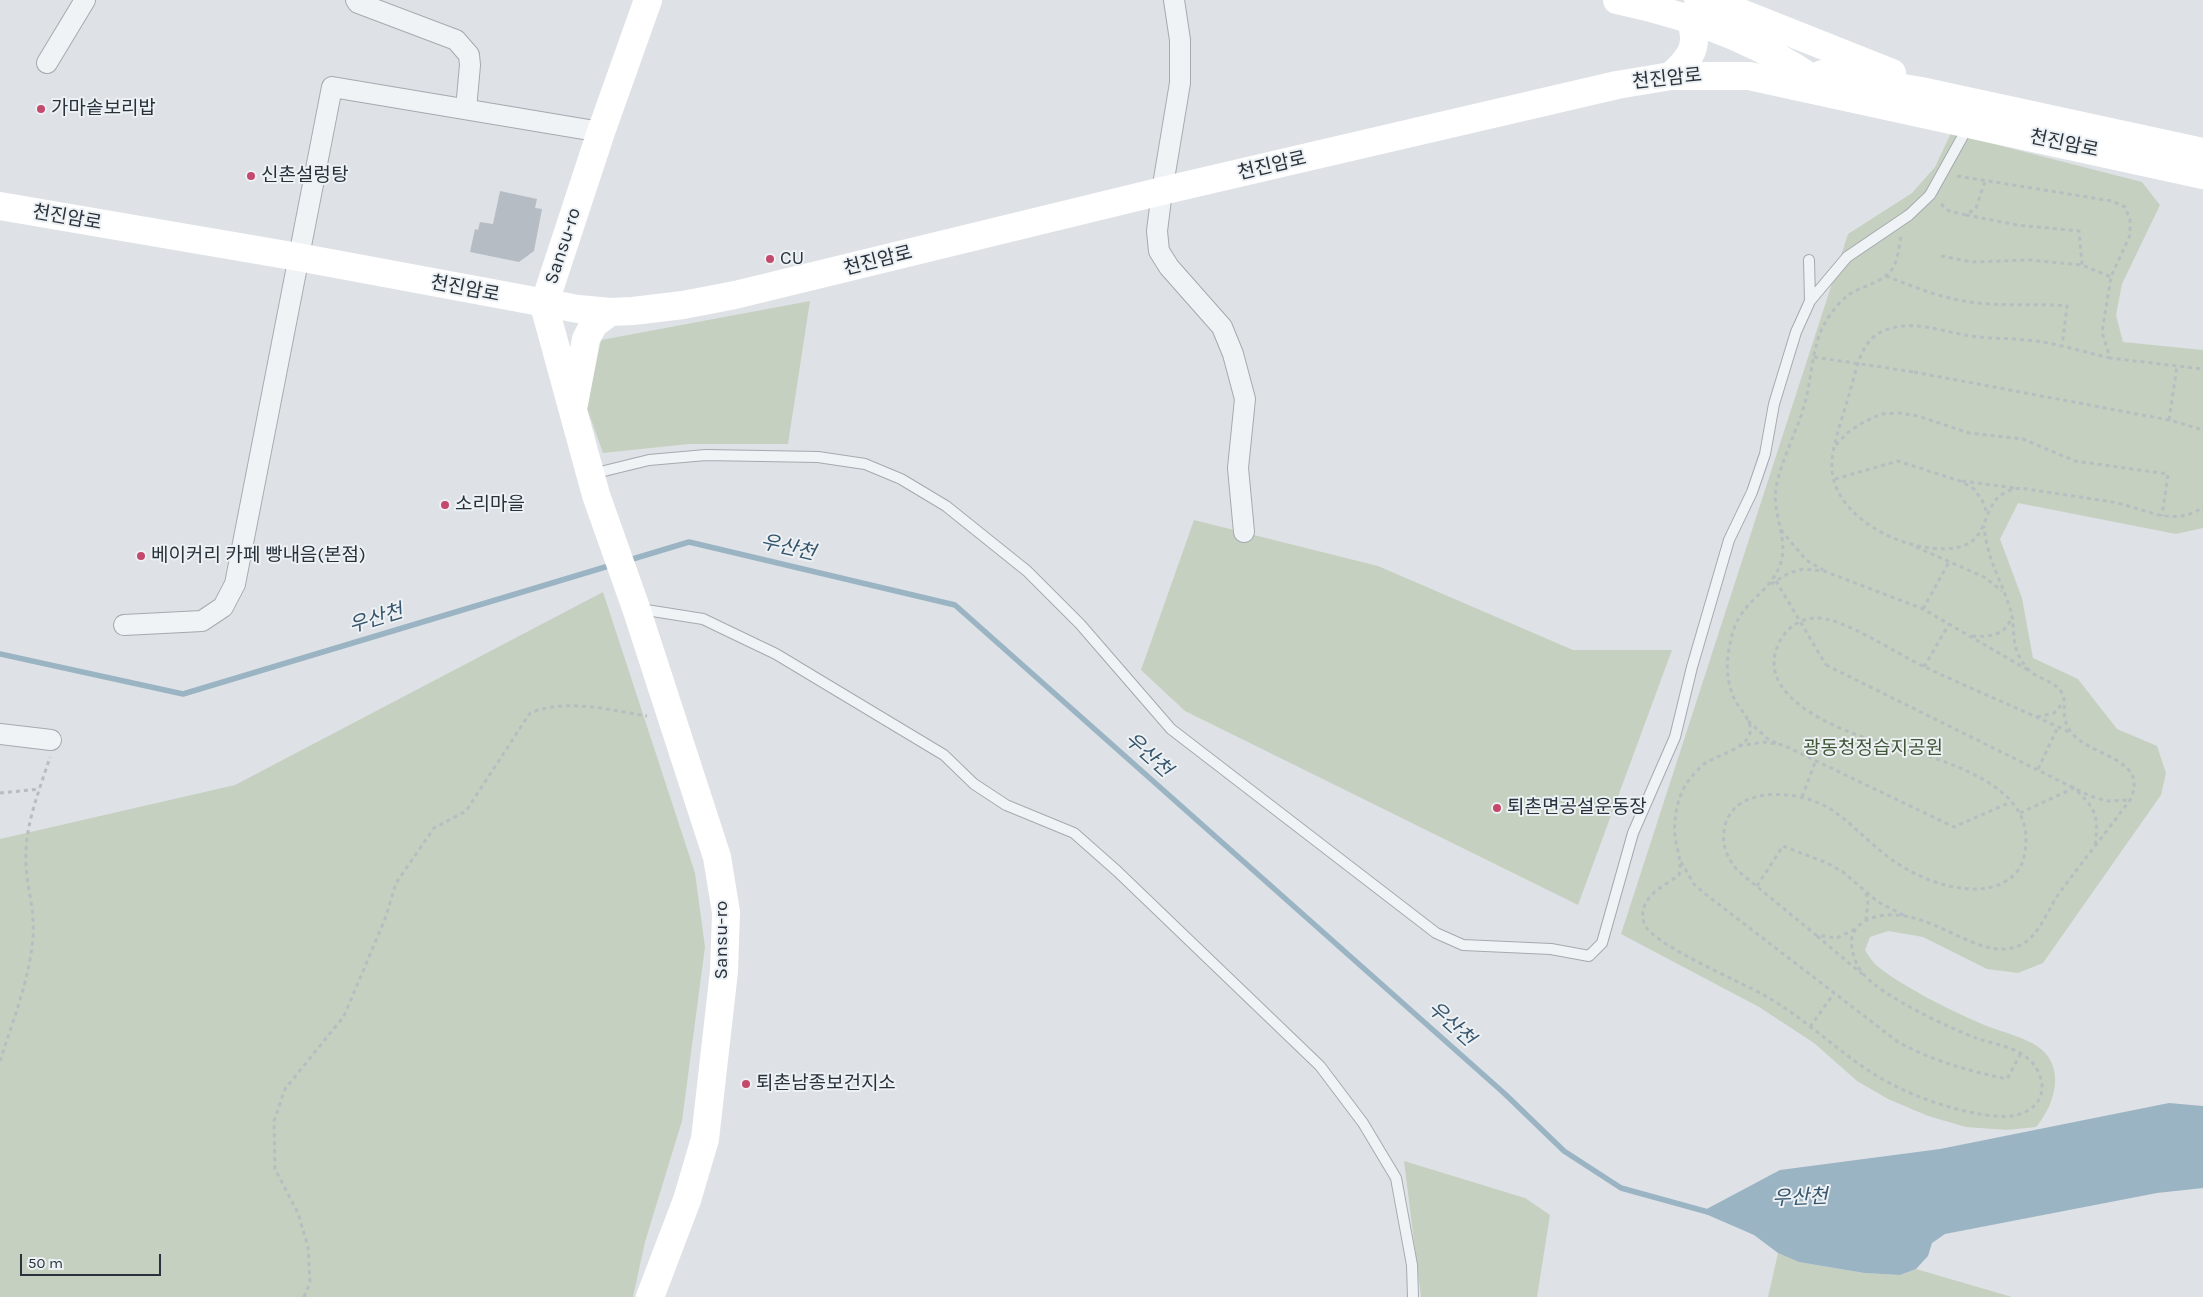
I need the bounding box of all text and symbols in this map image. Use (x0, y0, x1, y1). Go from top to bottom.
street label: 천진암로 (1631, 64, 1703, 94)
place label: 가마솥보리밥 (51, 98, 156, 120)
marker: 가마솥보리밥 (35, 103, 47, 115)
street label: 천진암로 (2027, 126, 2101, 162)
street label: 천진암로 (1235, 147, 1309, 185)
place label: 신촌설렁탕 (261, 165, 348, 187)
marker: 신촌설렁탕 (245, 170, 257, 182)
street label: 천진암로 (31, 201, 103, 235)
street label: Sansu-ro (540, 205, 586, 287)
street label: 천진암로 (841, 241, 915, 281)
place label: CU (780, 248, 804, 270)
marker: CU (764, 253, 776, 265)
street label: 천진암로 (429, 271, 501, 307)
place label: 소리마을 (455, 494, 525, 516)
marker: 소리마을 (439, 499, 451, 511)
water label: 우산천 (758, 530, 818, 566)
place label: 베이커리 카페 빵내음(본점) (151, 545, 366, 567)
marker: 베이커리 카페 빵내음(본점) (135, 550, 147, 562)
water label: 우산천 (346, 599, 406, 639)
water label: 우산천 (1119, 728, 1177, 782)
park label: 광동청정습지공원 (1803, 738, 1943, 760)
place label: 퇴촌면공설운동장 (1507, 797, 1647, 819)
marker: 퇴촌면공설운동장 (1491, 802, 1503, 814)
street label: Sansu-ro (711, 901, 733, 979)
water label: 우산천 (1422, 997, 1480, 1051)
place label: 퇴촌남종보건지소 (756, 1073, 896, 1095)
marker: 퇴촌남종보건지소 (740, 1078, 752, 1090)
water label: 우산천 (1772, 1185, 1828, 1211)
scale bar (22, 1244, 164, 1276)
text: 50 m (28, 1254, 63, 1272)

